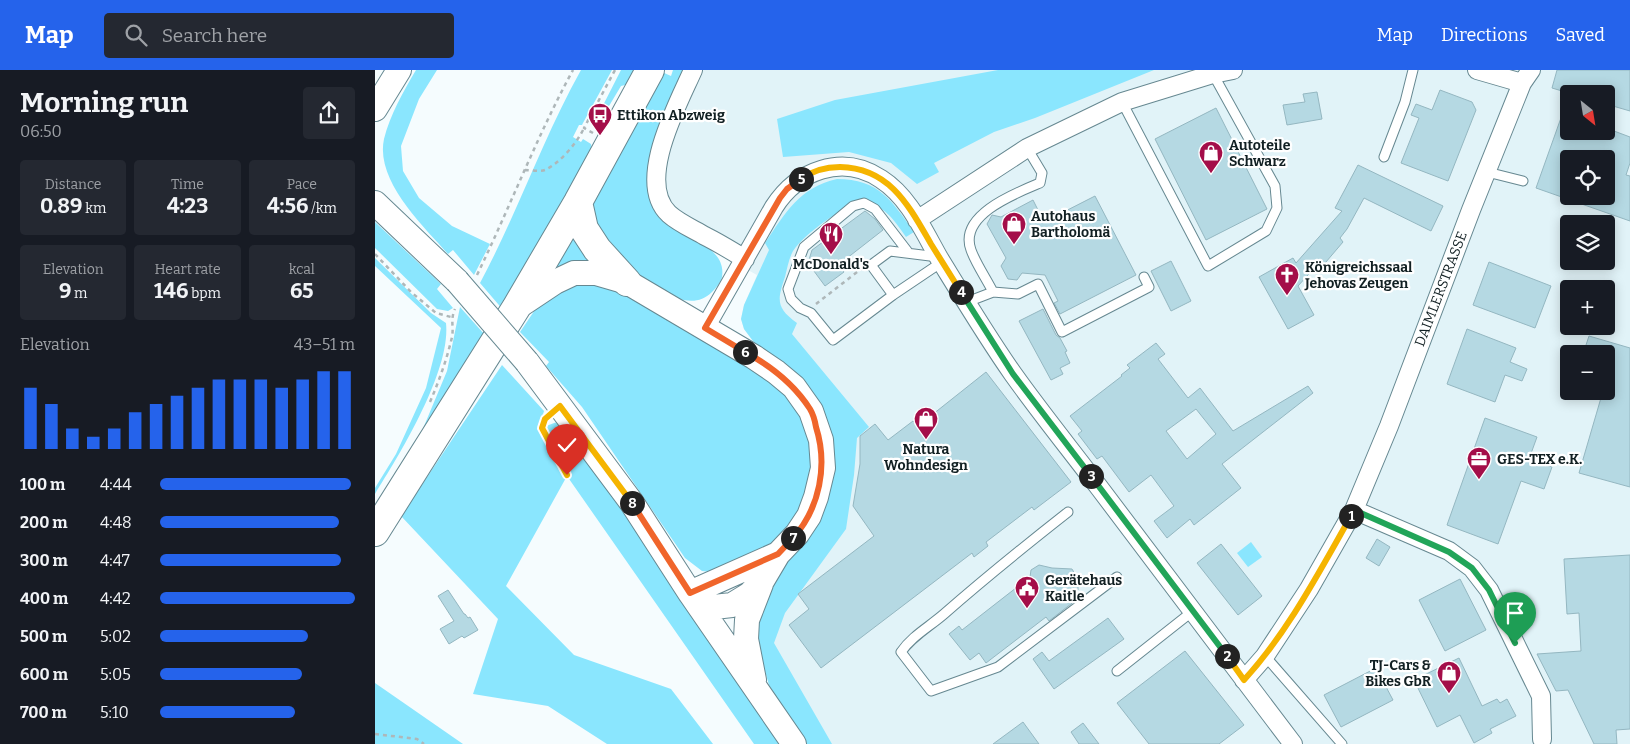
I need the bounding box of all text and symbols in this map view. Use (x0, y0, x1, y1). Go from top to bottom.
search box (104, 13, 454, 58)
text: Map (25, 21, 74, 49)
icon: search (122, 21, 150, 49)
text: Search here (162, 24, 267, 47)
text: Map (1377, 24, 1413, 46)
text: Directions (1441, 24, 1528, 46)
text: Saved (1556, 24, 1605, 46)
north arrow (1560, 85, 1615, 140)
map controls (1560, 85, 1615, 400)
text: Morning run (20, 86, 188, 119)
button: share (303, 87, 355, 139)
bus stop icon: Ettikon Abzweig (587, 102, 613, 136)
place label: Ettikon Abzweig (617, 107, 725, 124)
text: 06:50 (20, 122, 62, 141)
place label: Autoteile Schwarz (1229, 137, 1291, 170)
shop icon: Autoteile Schwarz (1198, 140, 1224, 174)
button: locate (1560, 150, 1615, 205)
pin: 5 (789, 166, 813, 192)
text: 5 (798, 171, 805, 188)
text: Distance (45, 176, 102, 193)
text: Time (171, 176, 204, 193)
text: Pace (287, 176, 317, 193)
text: 0.89 (40, 193, 82, 219)
text: 4:23 (167, 193, 208, 219)
text: 4:56 (267, 193, 308, 219)
text: km (82, 200, 106, 217)
text: /km (308, 200, 337, 217)
place label: Autohaus Bartholomä (1031, 208, 1111, 241)
shop icon: Autohaus Bartholomä (1001, 211, 1027, 245)
button: layers (1560, 215, 1615, 270)
restaurant icon: McDonald's (818, 221, 844, 255)
street label: DAIMLERSTRASSE (1411, 229, 1471, 349)
place label: McDonald's (793, 256, 869, 273)
place label: Königreichssaal Jehovas Zeugen (1304, 259, 1413, 292)
text: Elevation (43, 261, 104, 278)
text: Heart rate (154, 261, 221, 278)
text: kcal (289, 261, 315, 278)
church icon: Königreichssaal Jehovas Zeugen (1274, 262, 1300, 296)
text: 9 (59, 278, 71, 304)
text: 146 (154, 278, 188, 304)
text: 65 (290, 278, 314, 304)
pin: 4 (949, 280, 973, 304)
button: + (1560, 280, 1615, 335)
text: 4 (957, 284, 966, 301)
text: m (71, 285, 87, 302)
text: bpm (188, 285, 221, 302)
text: Elevation (20, 335, 90, 354)
text: 43–51 m (294, 335, 355, 354)
pin: 6 (733, 340, 757, 364)
text: 6 (741, 344, 750, 361)
button: − (1560, 345, 1615, 400)
shop icon: Natura Wohndesign (913, 406, 939, 440)
pin (546, 424, 588, 475)
icon: check (553, 431, 581, 459)
place label: Natura Wohndesign (884, 441, 968, 474)
office icon: GES-TEX e.K. (1466, 446, 1492, 480)
place label: GES-TEX e.K. (1497, 451, 1582, 468)
pin: 3 (1079, 464, 1103, 488)
text: 3 (1087, 468, 1096, 485)
text: 100 m (20, 475, 65, 494)
text: 4:44 (100, 475, 132, 494)
pin: 8 (619, 490, 645, 516)
text: 8 (628, 495, 637, 512)
pin: 1 (1339, 504, 1363, 528)
text: 1 (1348, 508, 1355, 525)
text: 200 m (20, 513, 67, 532)
text: 4:48 (100, 513, 132, 532)
pin: 7 (781, 526, 805, 550)
text: 7 (790, 530, 797, 547)
text: 300 m (20, 551, 68, 570)
text: 4:47 (100, 551, 130, 570)
place label: Gerätehaus Kaitle (1045, 572, 1122, 605)
public building icon: Gerätehaus Kaitle (1014, 575, 1040, 609)
text: 400 m (20, 589, 68, 608)
text: 4:42 (100, 589, 131, 608)
pin (1494, 592, 1536, 643)
icon: arrive (1501, 599, 1529, 627)
text: 500 m (20, 627, 67, 646)
text: 5:02 (100, 627, 131, 646)
pin: 2 (1215, 644, 1239, 668)
text: 2 (1224, 648, 1231, 665)
place label: TJ-Cars & Bikes GbR (1365, 657, 1432, 690)
shop icon: TJ-Cars & Bikes GbR (1436, 660, 1462, 694)
text: 600 m (20, 665, 68, 684)
text: 5:05 (100, 665, 131, 684)
text: 700 m (20, 703, 67, 722)
text: 5:10 (100, 703, 129, 722)

